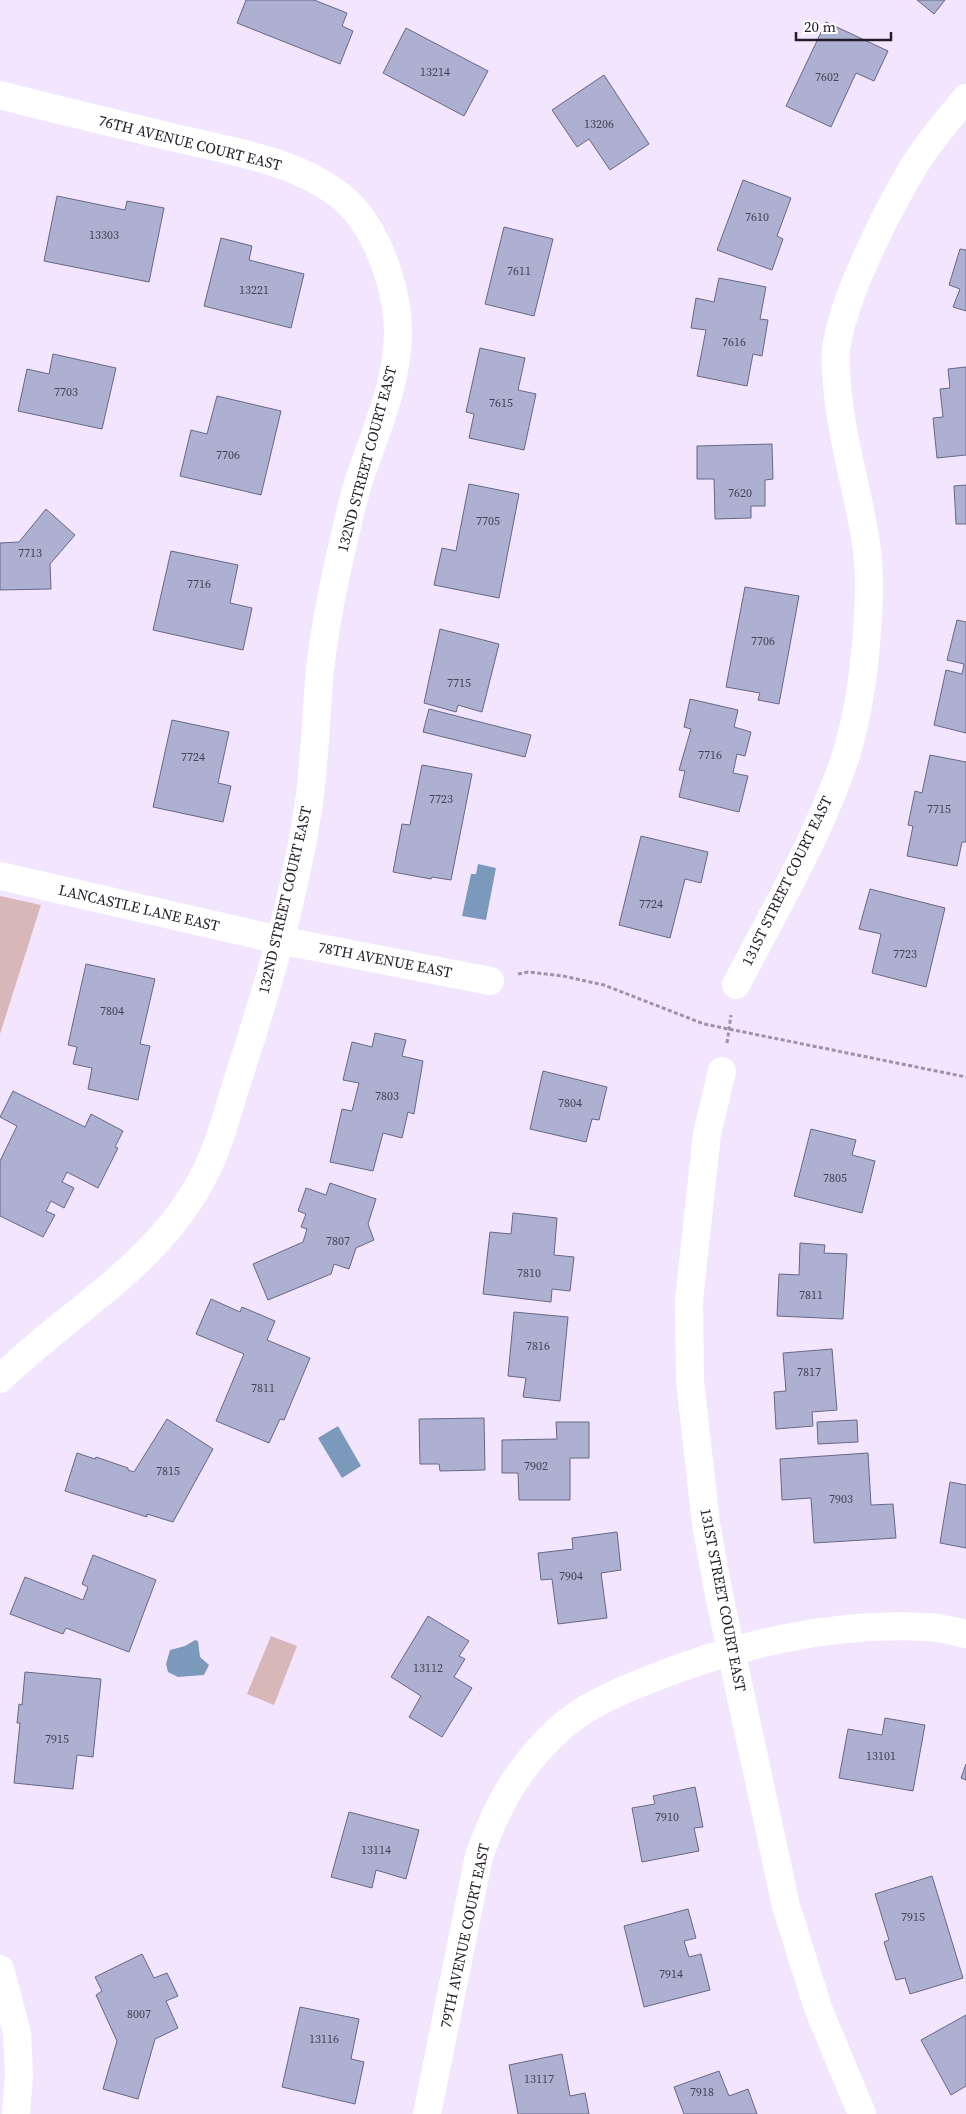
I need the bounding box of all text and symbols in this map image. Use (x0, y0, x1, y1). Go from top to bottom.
scale bar (796, 10, 891, 42)
text: 20 m (804, 16, 836, 37)
house number: 13214 (420, 64, 450, 80)
house number: 7602 (815, 69, 839, 85)
street label: 76TH AVENUE COURT EAST (96, 110, 284, 175)
house number: 13206 (584, 116, 614, 132)
house number: 7610 (745, 209, 769, 225)
house number: 13303 (89, 227, 119, 243)
house number: 7611 (507, 263, 531, 279)
house number: 13221 (239, 282, 269, 298)
house number: 7616 (722, 334, 746, 350)
street label: 132ND STREET COURT EAST (332, 364, 401, 554)
house number: 7703 (54, 384, 78, 400)
house number: 7615 (489, 395, 513, 411)
house number: 7706 (216, 447, 240, 463)
house number: 7620 (728, 485, 752, 501)
house number: 7705 (476, 513, 500, 529)
house number: 7713 (18, 545, 42, 561)
house number: 7716 (187, 576, 211, 592)
house number: 7706 (751, 633, 775, 649)
house number: 7715 (447, 675, 471, 691)
house number: 7716 (698, 747, 722, 763)
house number: 7724 (181, 749, 205, 765)
house number: 7723 (429, 791, 453, 807)
street label: 131ST STREET COURT EAST (736, 792, 837, 969)
house number: 7715 (927, 801, 951, 817)
street label: 132ND STREET COURT EAST (253, 804, 316, 996)
street label: LANCASTLE LANE EAST (57, 879, 222, 936)
house number: 7724 (639, 896, 663, 912)
street label: 78TH AVENUE EAST (316, 936, 454, 983)
house number: 7723 (893, 946, 917, 962)
house number: 7804 (100, 1003, 124, 1019)
house number: 7803 (375, 1088, 399, 1104)
house number: 7804 (558, 1095, 582, 1111)
house number: 7805 (823, 1170, 847, 1186)
house number: 7807 (326, 1233, 350, 1249)
house number: 7810 (517, 1265, 541, 1281)
house number: 7811 (799, 1287, 823, 1303)
house number: 7816 (526, 1338, 550, 1354)
house number: 7817 (797, 1364, 821, 1380)
house number: 7811 (251, 1380, 275, 1396)
house number: 7902 (524, 1458, 548, 1474)
house number: 7815 (156, 1463, 180, 1479)
house number: 7903 (829, 1491, 853, 1507)
street label: 131ST STREET COURT EAST (695, 1506, 752, 1693)
house number: 7904 (559, 1568, 583, 1584)
house number: 13112 (413, 1660, 443, 1676)
house number: 7915 (45, 1731, 69, 1747)
house number: 13101 (866, 1748, 896, 1764)
house number: 7910 (655, 1809, 679, 1825)
house number: 13114 (361, 1842, 391, 1858)
street label: 79TH AVENUE COURT EAST (435, 1842, 494, 2030)
house number: 7915 (901, 1909, 925, 1925)
house number: 7914 (659, 1966, 683, 1982)
house number: 8007 (127, 2006, 151, 2022)
house number: 13116 (309, 2031, 339, 2047)
house number: 13117 (524, 2071, 554, 2087)
house number: 7918 (690, 2084, 714, 2100)

